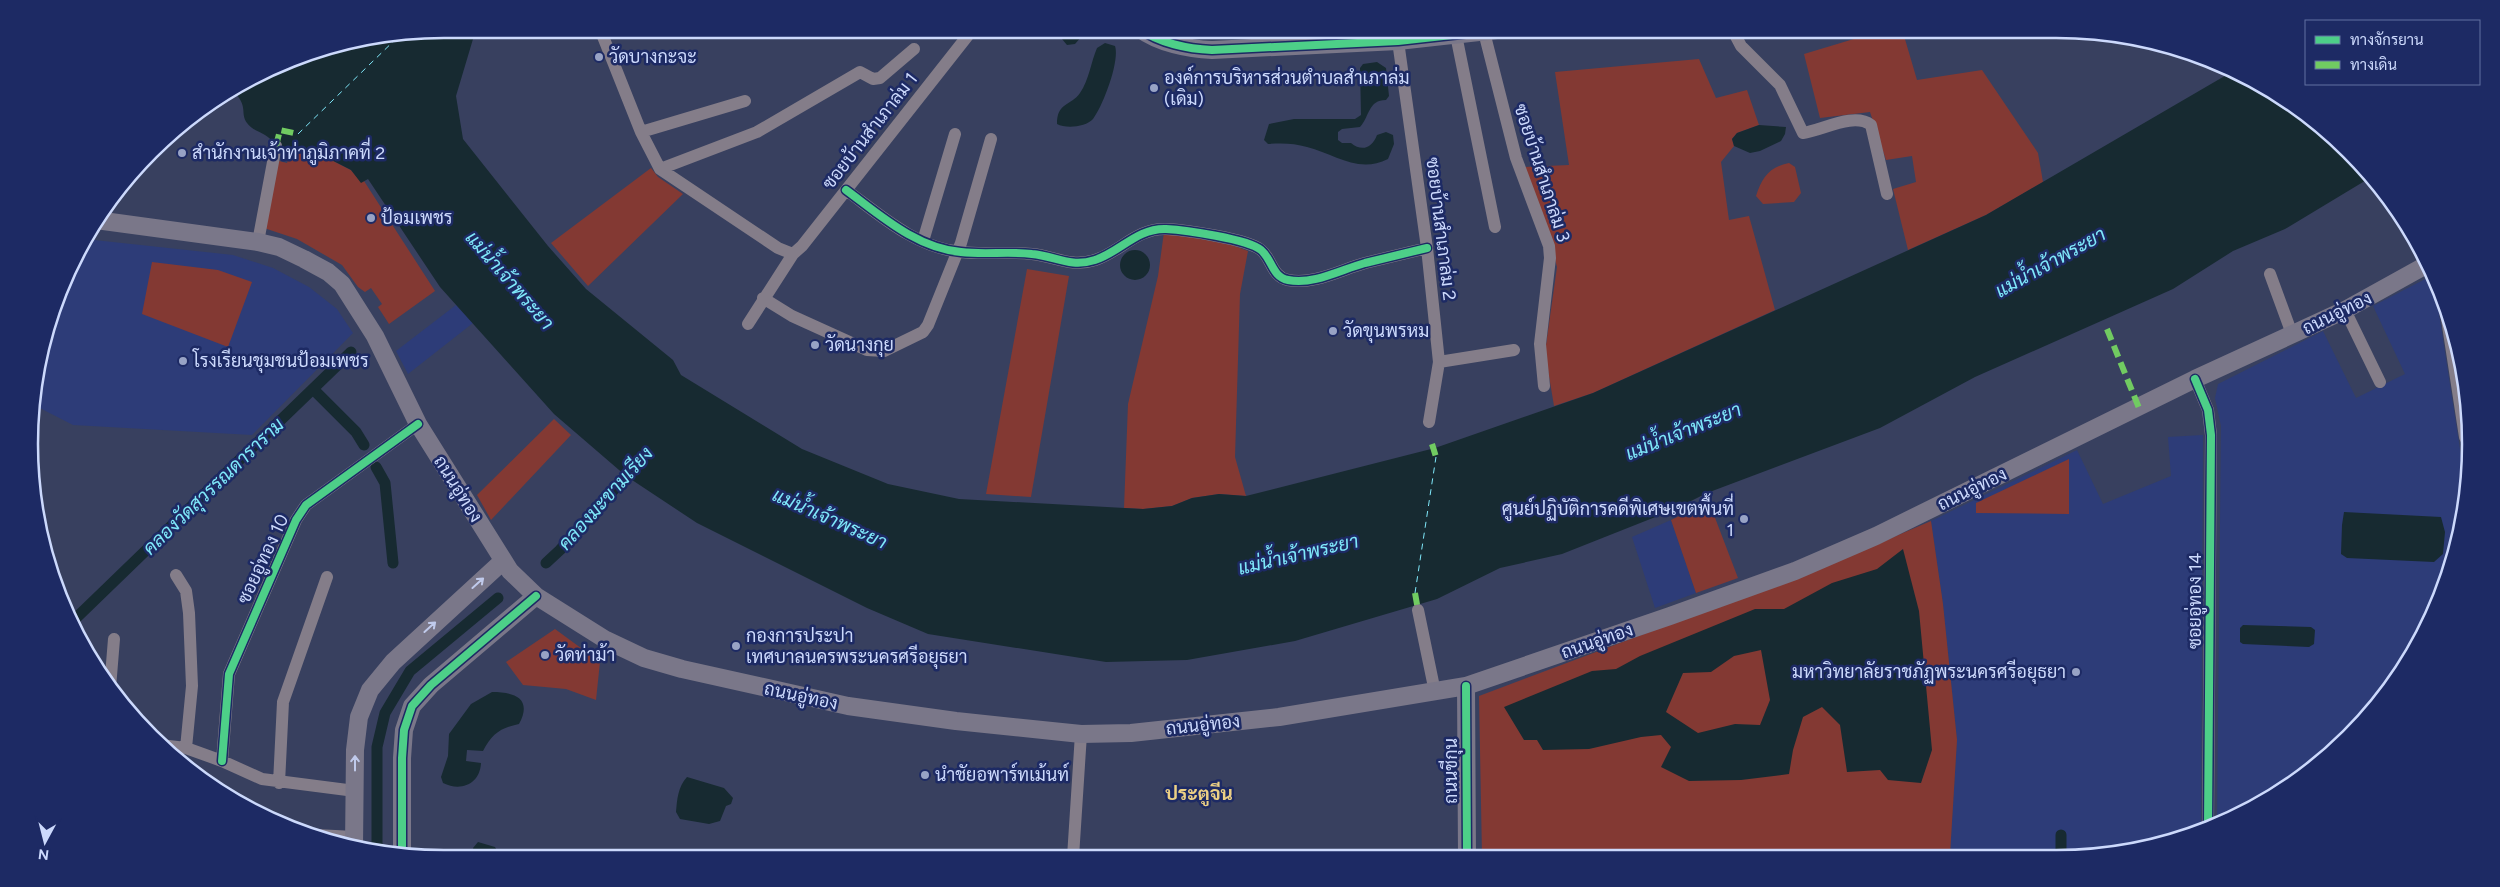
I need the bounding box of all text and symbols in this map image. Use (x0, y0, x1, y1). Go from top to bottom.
legend (2305, 20, 2480, 85)
text: ทางจักรยาน (2350, 31, 2424, 49)
place label: วัดบางกะจะ (609, 46, 697, 68)
marker: วัดบางกะจะ (593, 51, 605, 63)
text: ทางเดิน (2350, 56, 2397, 74)
place label: องค์การบริหารส่วนตำบลสำเภาล่ม (เดิม) (1164, 65, 1410, 110)
street label: ซอยบ้านสำเภาล่ม 1 (817, 68, 922, 194)
marker: องค์การบริหารส่วนตำบลสำเภาล่ม (เดิม) (1148, 82, 1160, 94)
street label: ซอยบ้านสำเภาล่ม 3 (1509, 101, 1576, 245)
place label: สํานักงานเจ้าท่าภูมิภาคที่ 2 (192, 137, 385, 166)
marker: สํานักงานเจ้าท่าภูมิภาคที่ 2 (176, 147, 188, 159)
street label: ซอยบ้านสำเภาล่ม 2 (1421, 156, 1462, 302)
place label: ป้อมเพชร (381, 207, 453, 229)
marker: ป้อมเพชร (365, 212, 377, 224)
water label: แม่น้ำเจ้าพระยา (1989, 219, 2110, 302)
water label: แม่น้ำเจ้าพระยา (461, 224, 562, 334)
street label: ถนนอู่ทอง (2298, 286, 2376, 341)
place label: วัดขุนพรหม (1343, 320, 1429, 343)
marker: วัดขุนพรหม (1327, 325, 1339, 337)
place label: วัดนางกุย (825, 334, 894, 357)
marker: วัดนางกุย (809, 339, 821, 351)
place label: โรงเรียนชุมชนป้อมเพชร (192, 348, 369, 373)
marker: โรงเรียนชุมชนป้อมเพชร (177, 355, 189, 367)
water label: แม่น้ำเจ้าพระยา (1620, 394, 1744, 465)
water label: คลองวัดสุวรรณดาราราม (138, 413, 290, 560)
water label: คลองมะขามเรียง (552, 441, 658, 555)
street label: ถนนอู่ทอง (427, 451, 488, 527)
street label: ถนนอู่ทอง (1933, 462, 2011, 517)
water label: แม่น้ำเจ้าพระยา (769, 479, 892, 554)
place label: ศูนย์ปฏิบัติการคดีพิเศษเขตพื้นที่ 1 (1502, 493, 1734, 541)
street label: ซอยอู่ทอง 10 (232, 510, 295, 608)
marker: ศูนย์ปฏิบัติการคดีพิเศษเขตพื้นที่ 1 (1738, 513, 1750, 525)
water label: แม่น้ำเจ้าพระยา (1235, 526, 1361, 580)
street label: ซอยอู่ทอง 14 (2183, 553, 2208, 649)
one-way arrow (472, 577, 485, 589)
street label: ถนนอู่ทอง (1558, 618, 1636, 665)
one-way arrow (424, 621, 437, 633)
place label: กองการประปา เทศบาลนครพระนครศรีอยุธยา (746, 625, 968, 669)
marker: กองการประปา เทศบาลนครพระนครศรีอยุธยา (730, 640, 742, 652)
place label: วัดท่าม้า (555, 643, 615, 666)
marker: วัดท่าม้า (539, 649, 551, 661)
place label: มหาวิทยาลัยราชภัฏพระนครศรีอยุธยา (1792, 659, 2066, 684)
marker: มหาวิทยาลัยราชภัฏพระนครศรีอยุธยา (2070, 666, 2082, 678)
street label: ถนนอู่ทอง (762, 677, 840, 716)
street label: ถนนอู่ทอง (1165, 709, 1241, 742)
street label: ถนนชีกุน (1438, 738, 1463, 804)
one-way arrow (350, 755, 360, 772)
place label: นำชัยอพาร์ทเม้นท์ (935, 762, 1069, 786)
marker: นำชัยอพาร์ทเม้นท์ (919, 769, 931, 781)
district label: ประตูจีน (1165, 781, 1233, 807)
north arrow (20, 817, 70, 867)
text: N (37, 845, 50, 864)

